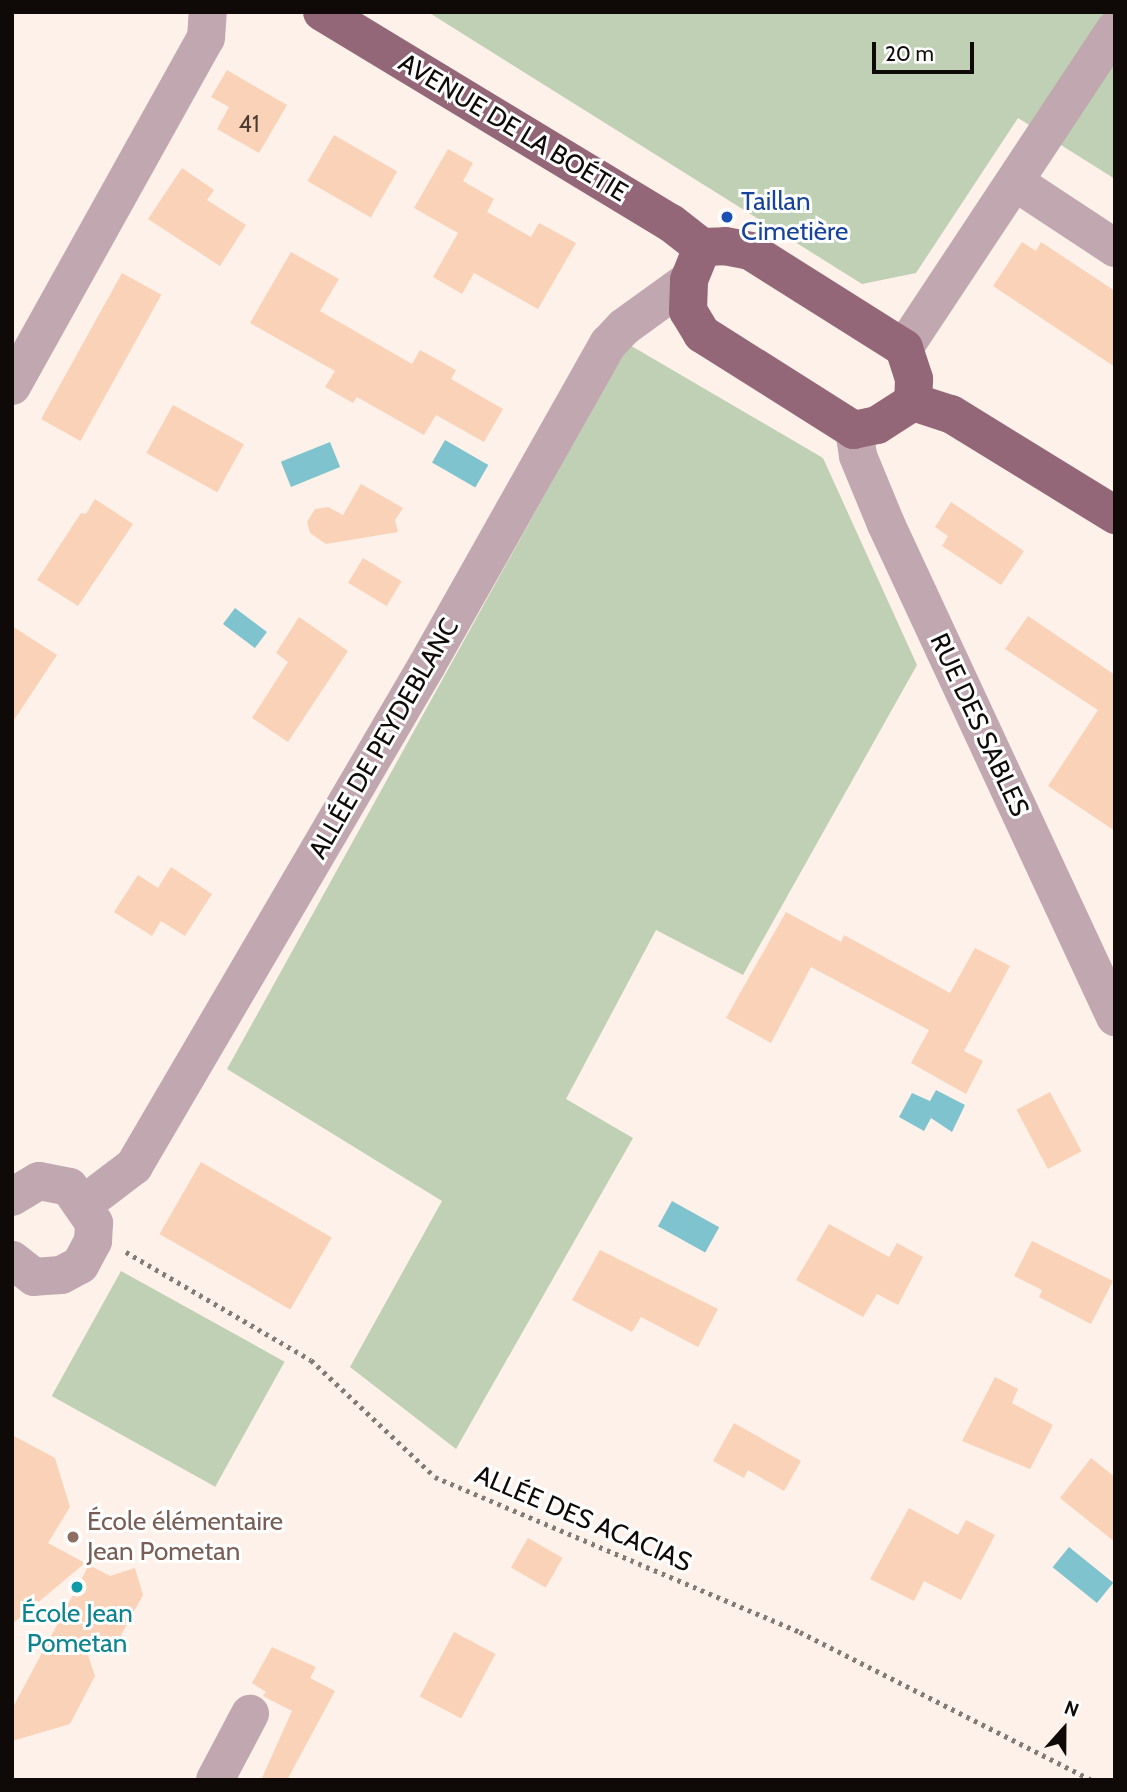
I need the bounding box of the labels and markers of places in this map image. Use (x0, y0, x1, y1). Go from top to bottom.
place label: Taillan Cimetière (741, 186, 848, 248)
marker: Taillan Cimetière (719, 209, 735, 225)
place label: École élémentaire Jean Pometan (87, 1506, 283, 1568)
marker: École élémentaire Jean Pometan (65, 1529, 81, 1545)
marker: École Jean Pometan (69, 1579, 85, 1595)
place label: École Jean Pometan (21, 1598, 133, 1660)

